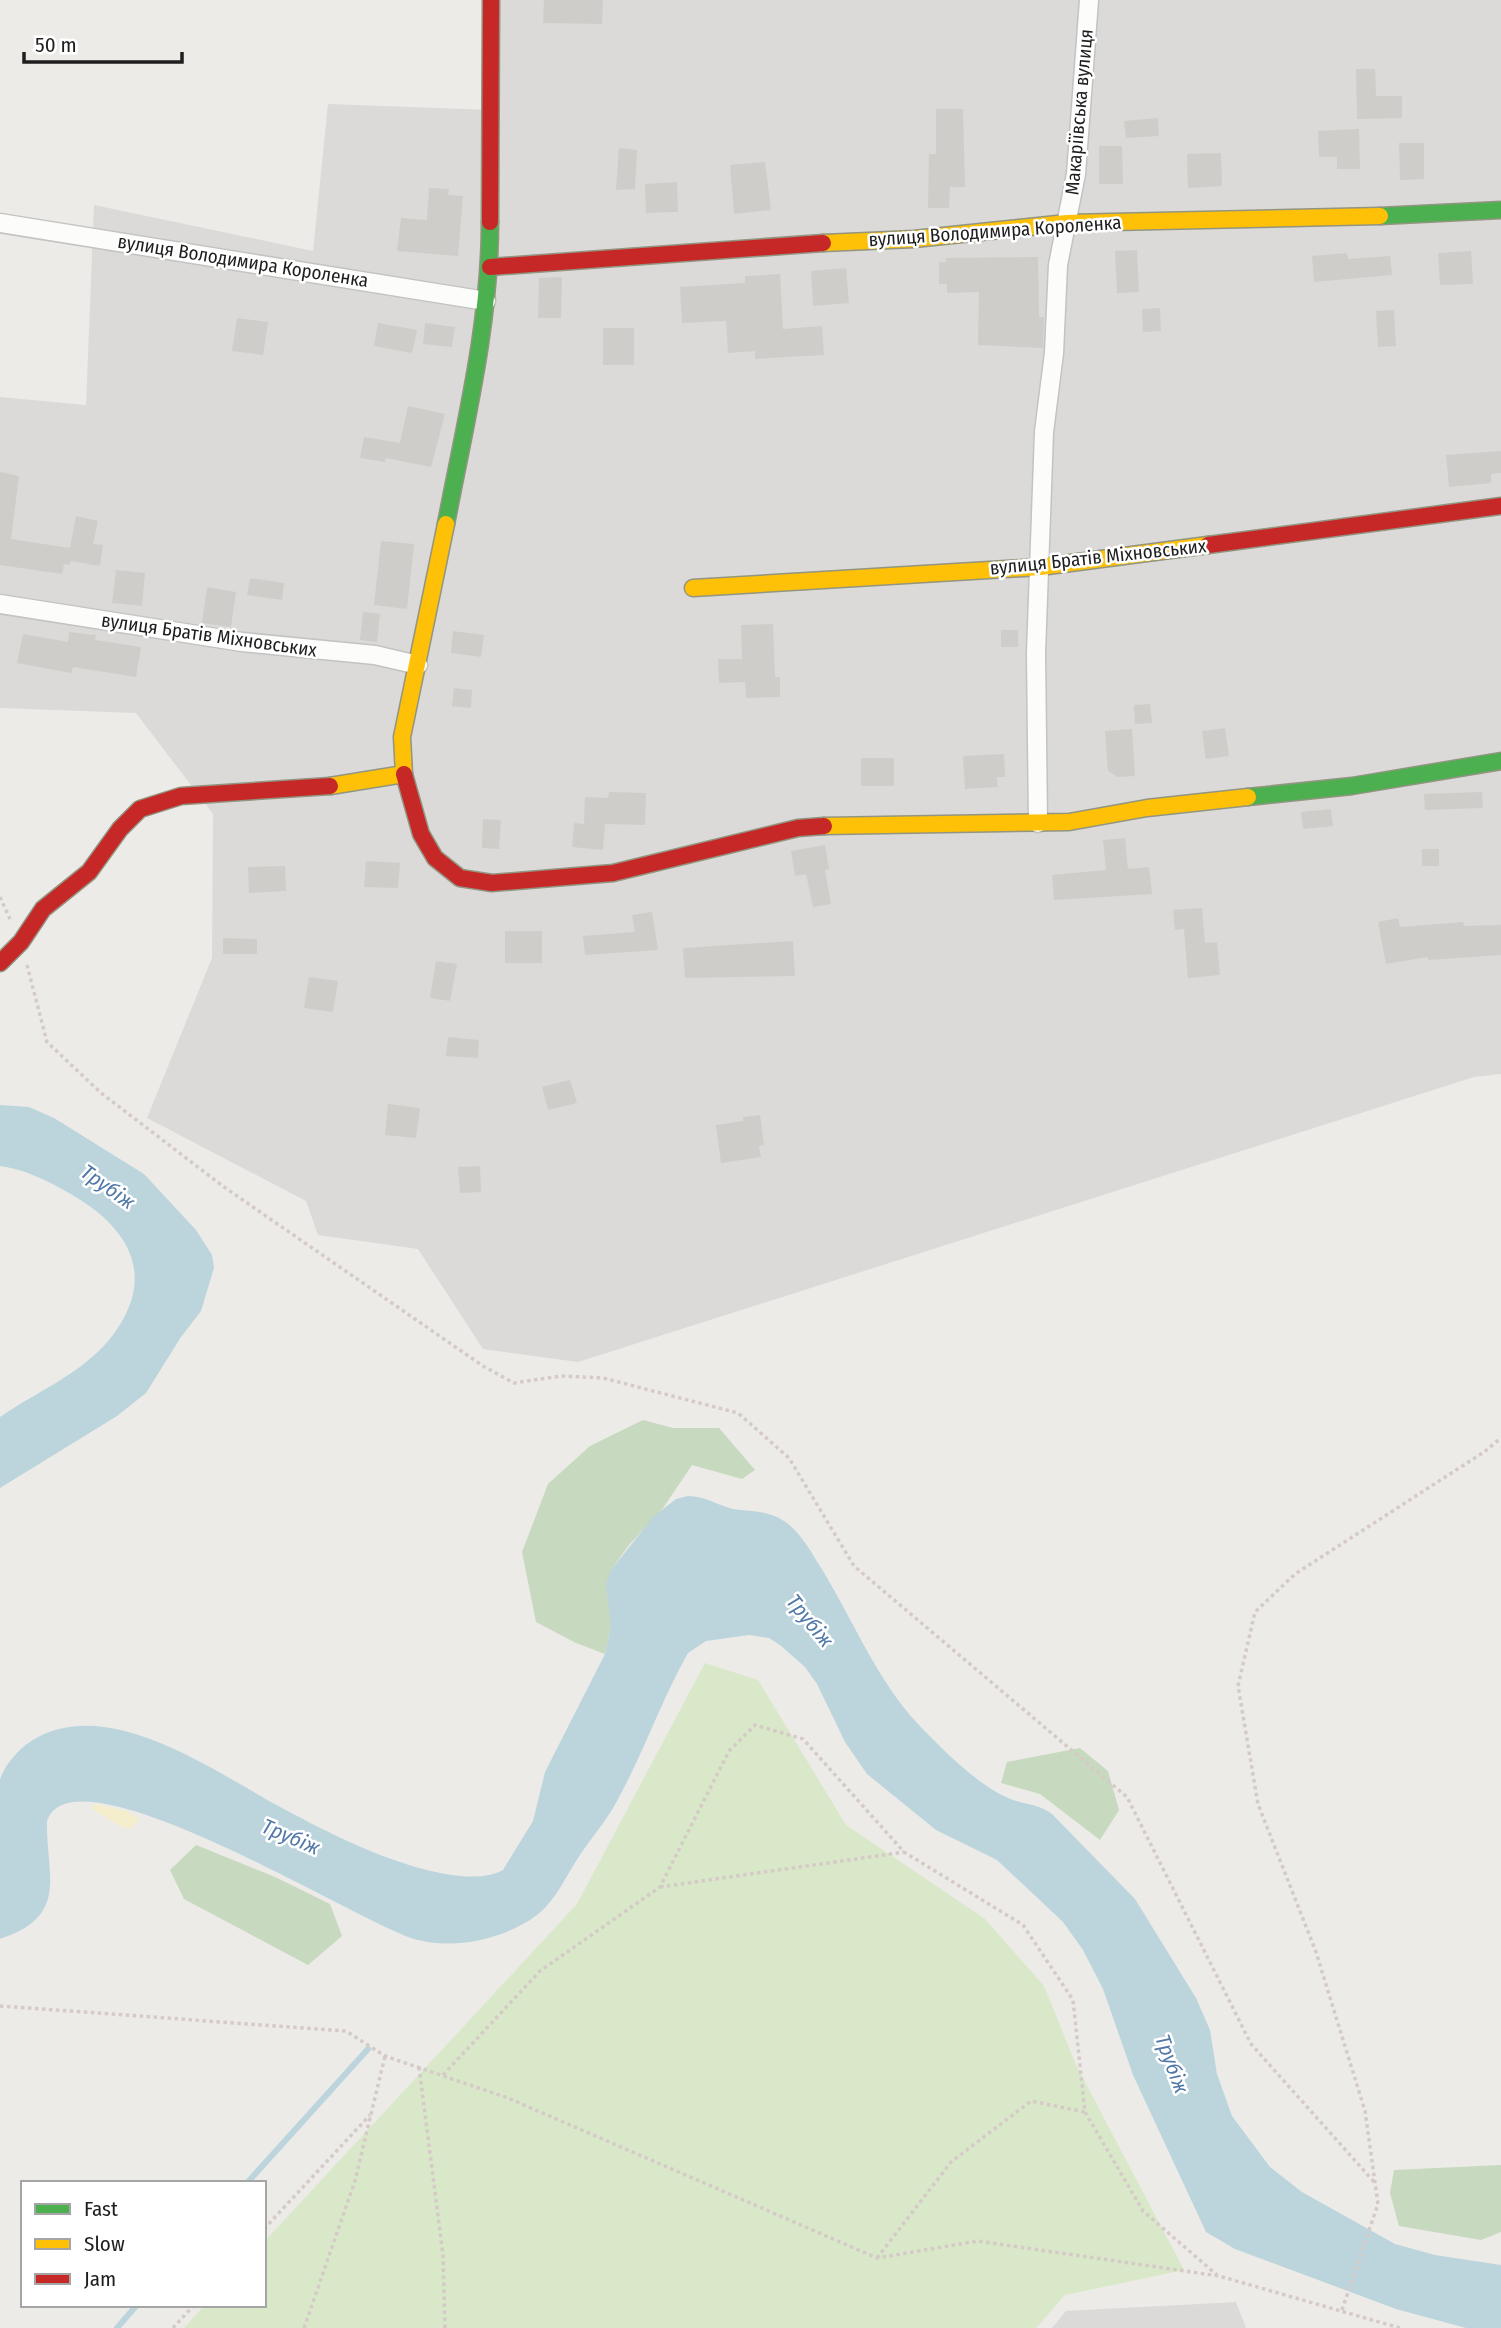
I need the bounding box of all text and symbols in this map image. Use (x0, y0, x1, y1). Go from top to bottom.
scale bar (24, 21, 182, 65)
street label: Макаріївська вулиця (1060, 28, 1098, 196)
text: 50 m (35, 32, 77, 58)
street label: вулиця Володимира Короленка (868, 211, 1122, 251)
street label: вулиця Володимира Короленка (116, 230, 370, 292)
street label: вулиця Братів Міхновських (989, 534, 1208, 580)
street label: вулиця Братів Міхновських (100, 608, 319, 662)
water label: Трубіж (76, 1159, 140, 1215)
water label: Трубіж (781, 1589, 839, 1653)
water label: Трубіж (258, 1813, 324, 1861)
water label: Трубіж (1149, 2031, 1195, 2097)
legend (21, 2181, 266, 2307)
text: Fast (84, 2196, 118, 2222)
text: Slow (84, 2231, 125, 2257)
text: Jam (84, 2266, 116, 2292)

